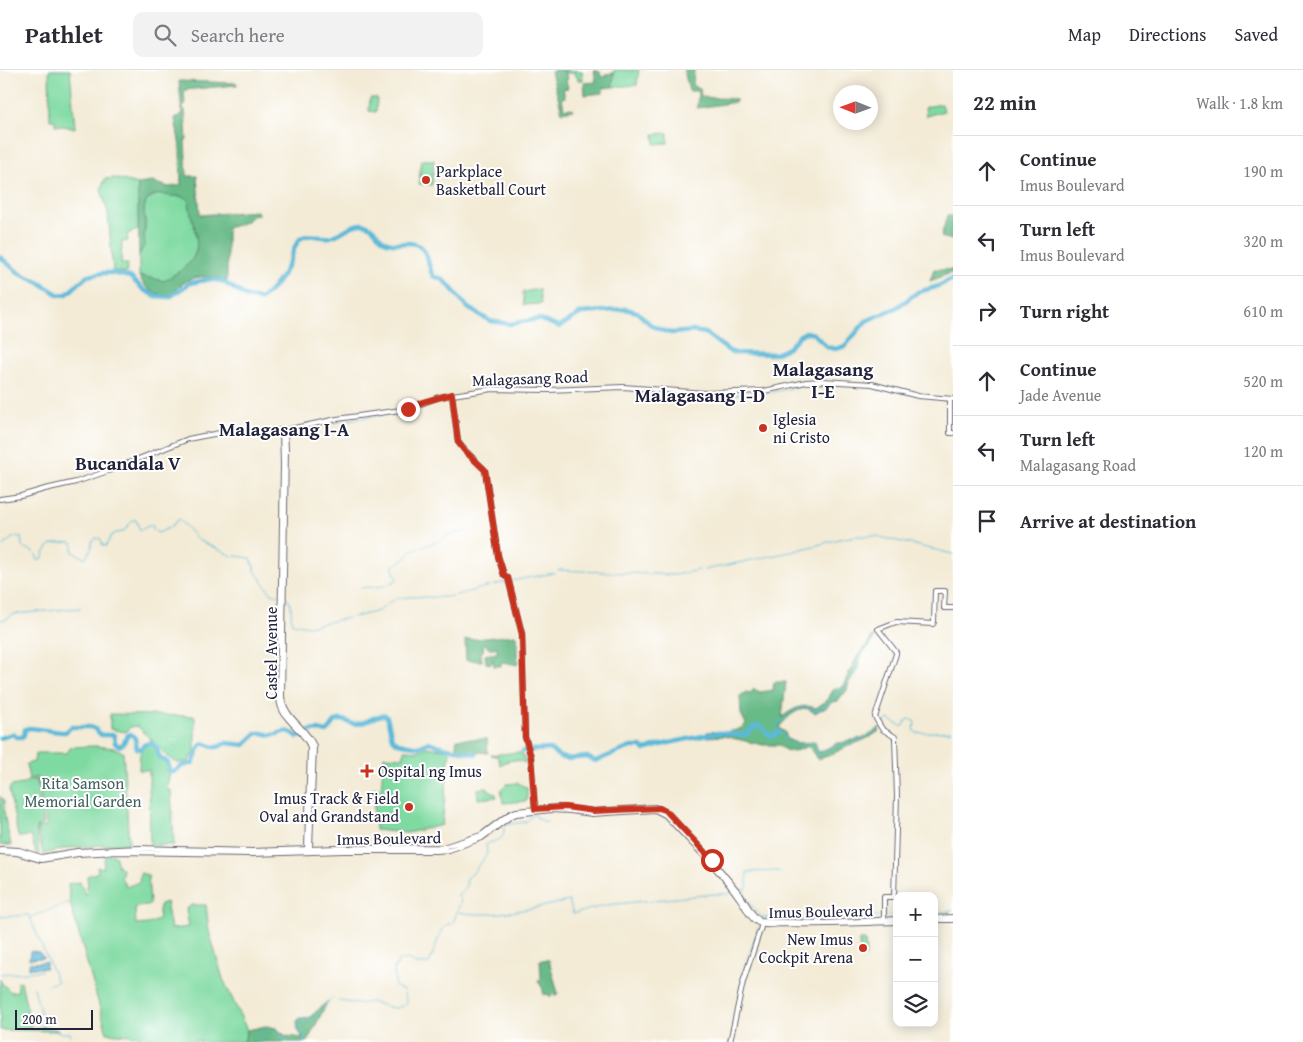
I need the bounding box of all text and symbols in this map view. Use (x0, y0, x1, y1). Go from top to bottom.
search box (133, 12, 483, 57)
text: Pathlet (25, 17, 103, 52)
icon: search (151, 21, 179, 49)
text: Search here (191, 21, 285, 49)
text: Map (1068, 21, 1101, 48)
text: Directions (1129, 21, 1206, 48)
text: Saved (1234, 21, 1278, 48)
north arrow (833, 85, 878, 130)
text: 22 min (973, 87, 1036, 118)
text: Walk · 1.8 km (1196, 91, 1283, 115)
text: Continue (1020, 145, 1097, 173)
icon: ahead (973, 157, 1001, 185)
place label: Parkplace Basketball Court (436, 159, 546, 201)
text: 190 m (1243, 159, 1283, 183)
text: Imus Boulevard (1020, 173, 1125, 197)
marker: Parkplace Basketball Court (420, 174, 432, 186)
text: Turn left (1020, 215, 1095, 243)
icon: left (973, 227, 1001, 255)
text: 320 m (1243, 229, 1283, 253)
text: Imus Boulevard (1020, 243, 1125, 267)
icon: right (973, 297, 1001, 325)
text: Turn right (1020, 297, 1109, 325)
text: 610 m (1243, 299, 1283, 323)
district label: Malagasang I-E (773, 355, 874, 405)
text: Continue (1020, 355, 1097, 383)
street label: Malagasang Road (472, 364, 589, 392)
icon: ahead (973, 367, 1001, 395)
text: 520 m (1243, 369, 1283, 393)
district label: Malagasang I-D (635, 381, 765, 409)
text: Jade Avenue (1020, 383, 1101, 407)
route end (397, 398, 420, 421)
place label: Iglesia ni Cristo (773, 407, 830, 449)
district label: Malagasang I-A (219, 415, 349, 443)
marker: Iglesia ni Cristo (757, 422, 769, 434)
text: Turn left (1020, 425, 1095, 453)
icon: left (973, 437, 1001, 465)
text: 120 m (1243, 439, 1283, 463)
district label: Bucandala V (75, 449, 181, 477)
text: Malagasang Road (1020, 453, 1136, 477)
icon: arrive (973, 507, 1001, 535)
text: Arrive at destination (1020, 507, 1196, 535)
street label: Castel Avenue (259, 607, 283, 699)
place label: Ospital ng Imus (378, 759, 482, 783)
marker: Ospital ng Imus (360, 764, 374, 778)
park label: Rita Samson Memorial Garden (25, 771, 142, 813)
place label: Imus Track & Field Oval and Grandstand (259, 786, 399, 828)
marker: Imus Track & Field Oval and Grandstand (403, 801, 415, 813)
street label: Imus Boulevard (336, 825, 442, 851)
route start (701, 849, 724, 872)
map controls (893, 892, 938, 1027)
button: + (893, 892, 938, 937)
street label: Imus Boulevard (768, 898, 874, 924)
place label: New Imus Cockpit Arena (759, 927, 853, 969)
button: − (893, 937, 938, 982)
marker: New Imus Cockpit Arena (857, 942, 869, 954)
button: layers (893, 982, 938, 1027)
scale bar (15, 1007, 92, 1030)
text: 200 m (22, 1009, 57, 1029)

